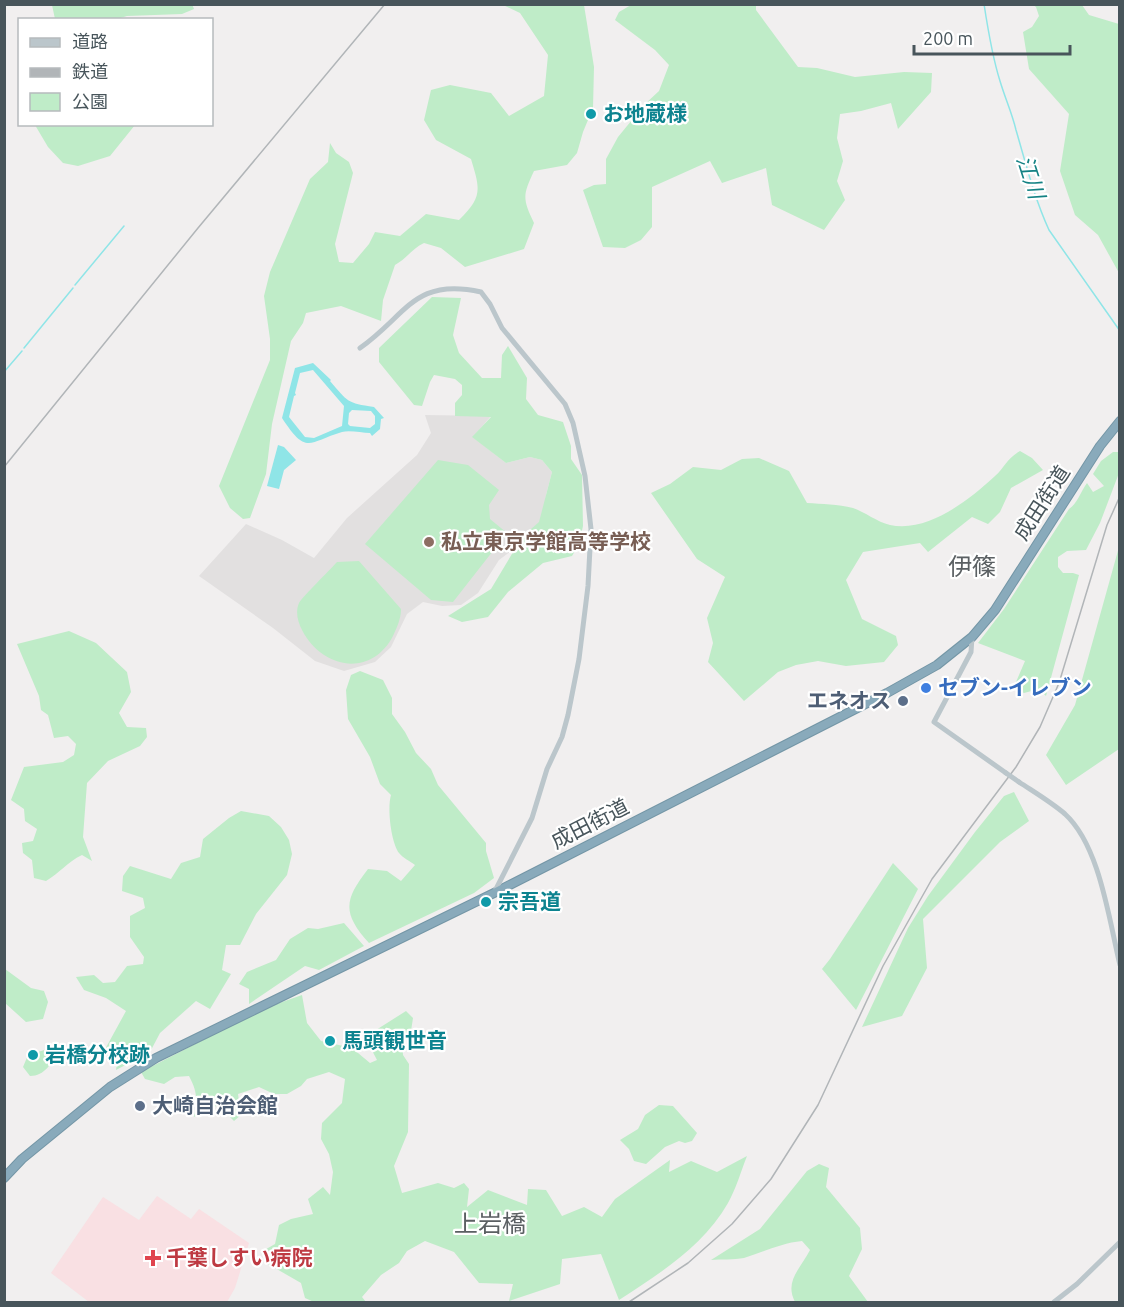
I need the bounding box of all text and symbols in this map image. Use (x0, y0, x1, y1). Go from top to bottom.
legend (18, 18, 213, 126)
scale bar (914, 18, 1070, 56)
text: 200 m (923, 28, 973, 48)
text: 道路 (72, 31, 108, 51)
text: 鉄道 (72, 61, 108, 81)
text: 公園 (72, 91, 108, 111)
place label: お地蔵様 (603, 101, 687, 125)
marker: お地蔵様 (584, 107, 598, 121)
water label: 江川 (1013, 152, 1051, 204)
street label: 成田街道 (1008, 461, 1074, 544)
place label: 私立東京学館高等学校 (441, 529, 651, 553)
marker: 私立東京学館高等学校 (422, 535, 436, 549)
district label: 伊篠 (948, 553, 996, 580)
place label: セブン-イレブン (938, 675, 1092, 699)
marker: セブン-イレブン (919, 681, 933, 695)
place label: エネオス (807, 688, 891, 712)
marker: エネオス (896, 694, 910, 708)
street label: 成田街道 (547, 793, 632, 853)
place label: 宗吾道 (498, 889, 561, 913)
marker: 宗吾道 (479, 895, 493, 909)
place label: 馬頭観世音 (342, 1028, 447, 1052)
marker: 馬頭観世音 (323, 1034, 337, 1048)
place label: 岩橋分校跡 (45, 1042, 150, 1066)
marker: 岩橋分校跡 (26, 1048, 40, 1062)
place label: 大崎自治会館 (152, 1093, 278, 1117)
marker: 大崎自治会館 (133, 1099, 147, 1113)
district label: 上岩橋 (454, 1210, 526, 1237)
place label: 千葉しすい病院 (166, 1245, 313, 1269)
marker: 千葉しすい病院 (144, 1249, 162, 1267)

